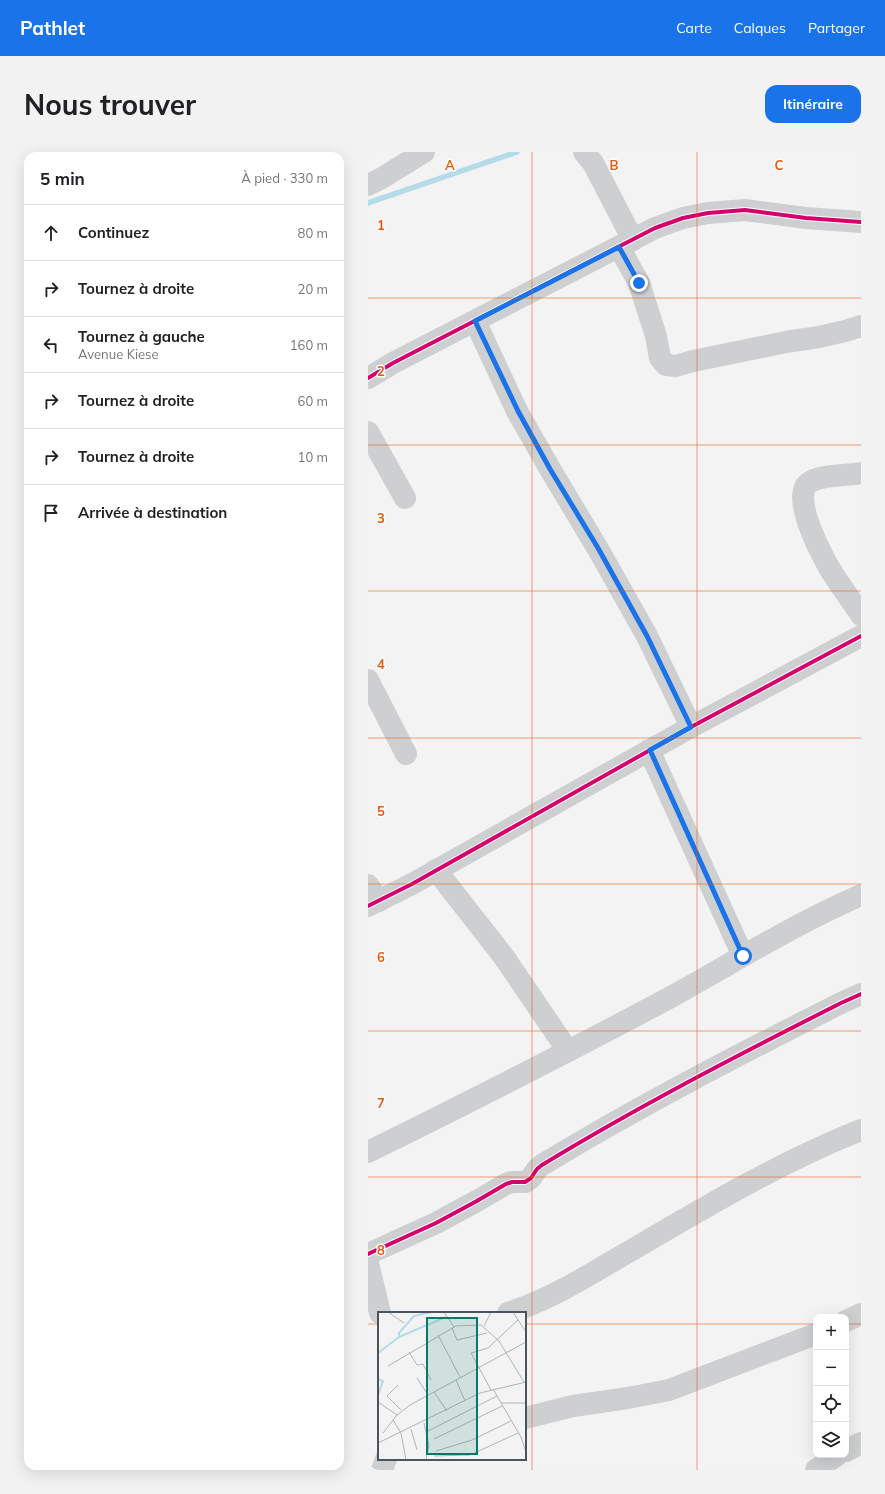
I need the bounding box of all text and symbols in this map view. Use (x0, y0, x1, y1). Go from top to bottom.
text: Pathlet (20, 16, 85, 40)
text: Carte (676, 19, 712, 37)
text: Calques (734, 19, 786, 37)
text: Partager (808, 19, 865, 37)
button: Itinéraire (765, 85, 861, 123)
text: Nous trouver (24, 87, 196, 122)
text: A (445, 157, 455, 173)
text: B (610, 157, 619, 173)
text: C (775, 157, 784, 173)
text: 5 min (40, 168, 85, 189)
text: À pied · 330 m (241, 170, 328, 186)
text: 1 (377, 217, 385, 233)
icon: ahead (40, 222, 62, 244)
text: Continuez (78, 223, 149, 242)
text: 80 m (298, 225, 328, 241)
route end (630, 274, 648, 292)
icon: right (40, 278, 62, 300)
text: Tournez à droite (78, 279, 194, 298)
text: 20 m (298, 281, 328, 297)
text: Tournez à gauche (78, 327, 205, 346)
icon: left (40, 334, 62, 356)
text: 160 m (290, 337, 328, 353)
text: Avenue Kiese (78, 346, 159, 362)
text: 2 (377, 363, 385, 379)
icon: right (40, 390, 62, 412)
text: Tournez à droite (78, 391, 194, 410)
text: 60 m (298, 393, 328, 409)
icon: right (40, 446, 62, 468)
text: Tournez à droite (78, 447, 194, 466)
text: 10 m (298, 449, 328, 465)
icon: arrive (40, 502, 62, 524)
text: Arrivée à destination (78, 503, 227, 522)
text: 3 (377, 510, 385, 526)
text: 4 (377, 656, 385, 672)
text: 5 (377, 803, 385, 819)
route start (734, 947, 752, 965)
text: 6 (377, 949, 385, 965)
text: 7 (377, 1095, 385, 1111)
text: 8 (377, 1242, 385, 1258)
inset map (378, 1312, 526, 1460)
map controls (813, 1314, 849, 1458)
button: + (813, 1314, 849, 1350)
button: − (813, 1350, 849, 1386)
button: locate (813, 1386, 849, 1422)
button: layers (813, 1422, 849, 1458)

